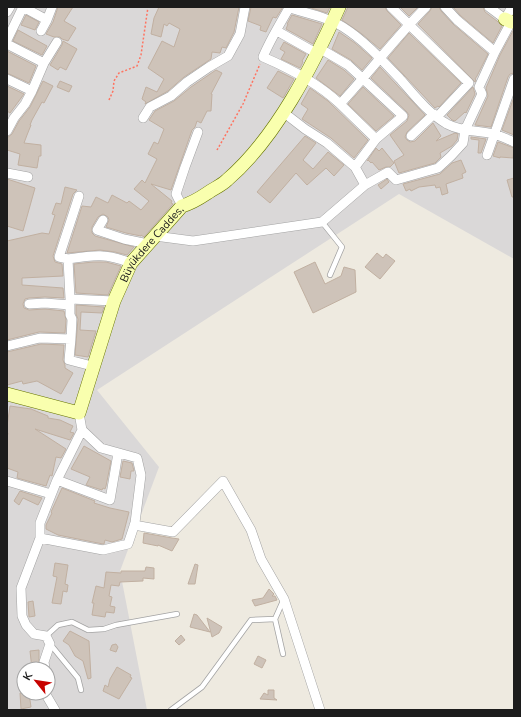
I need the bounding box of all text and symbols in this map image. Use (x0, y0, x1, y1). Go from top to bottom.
street label: Büyükdere Caddes, (116, 202, 187, 284)
north arrow (16, 661, 56, 701)
text: K (19, 669, 36, 683)

